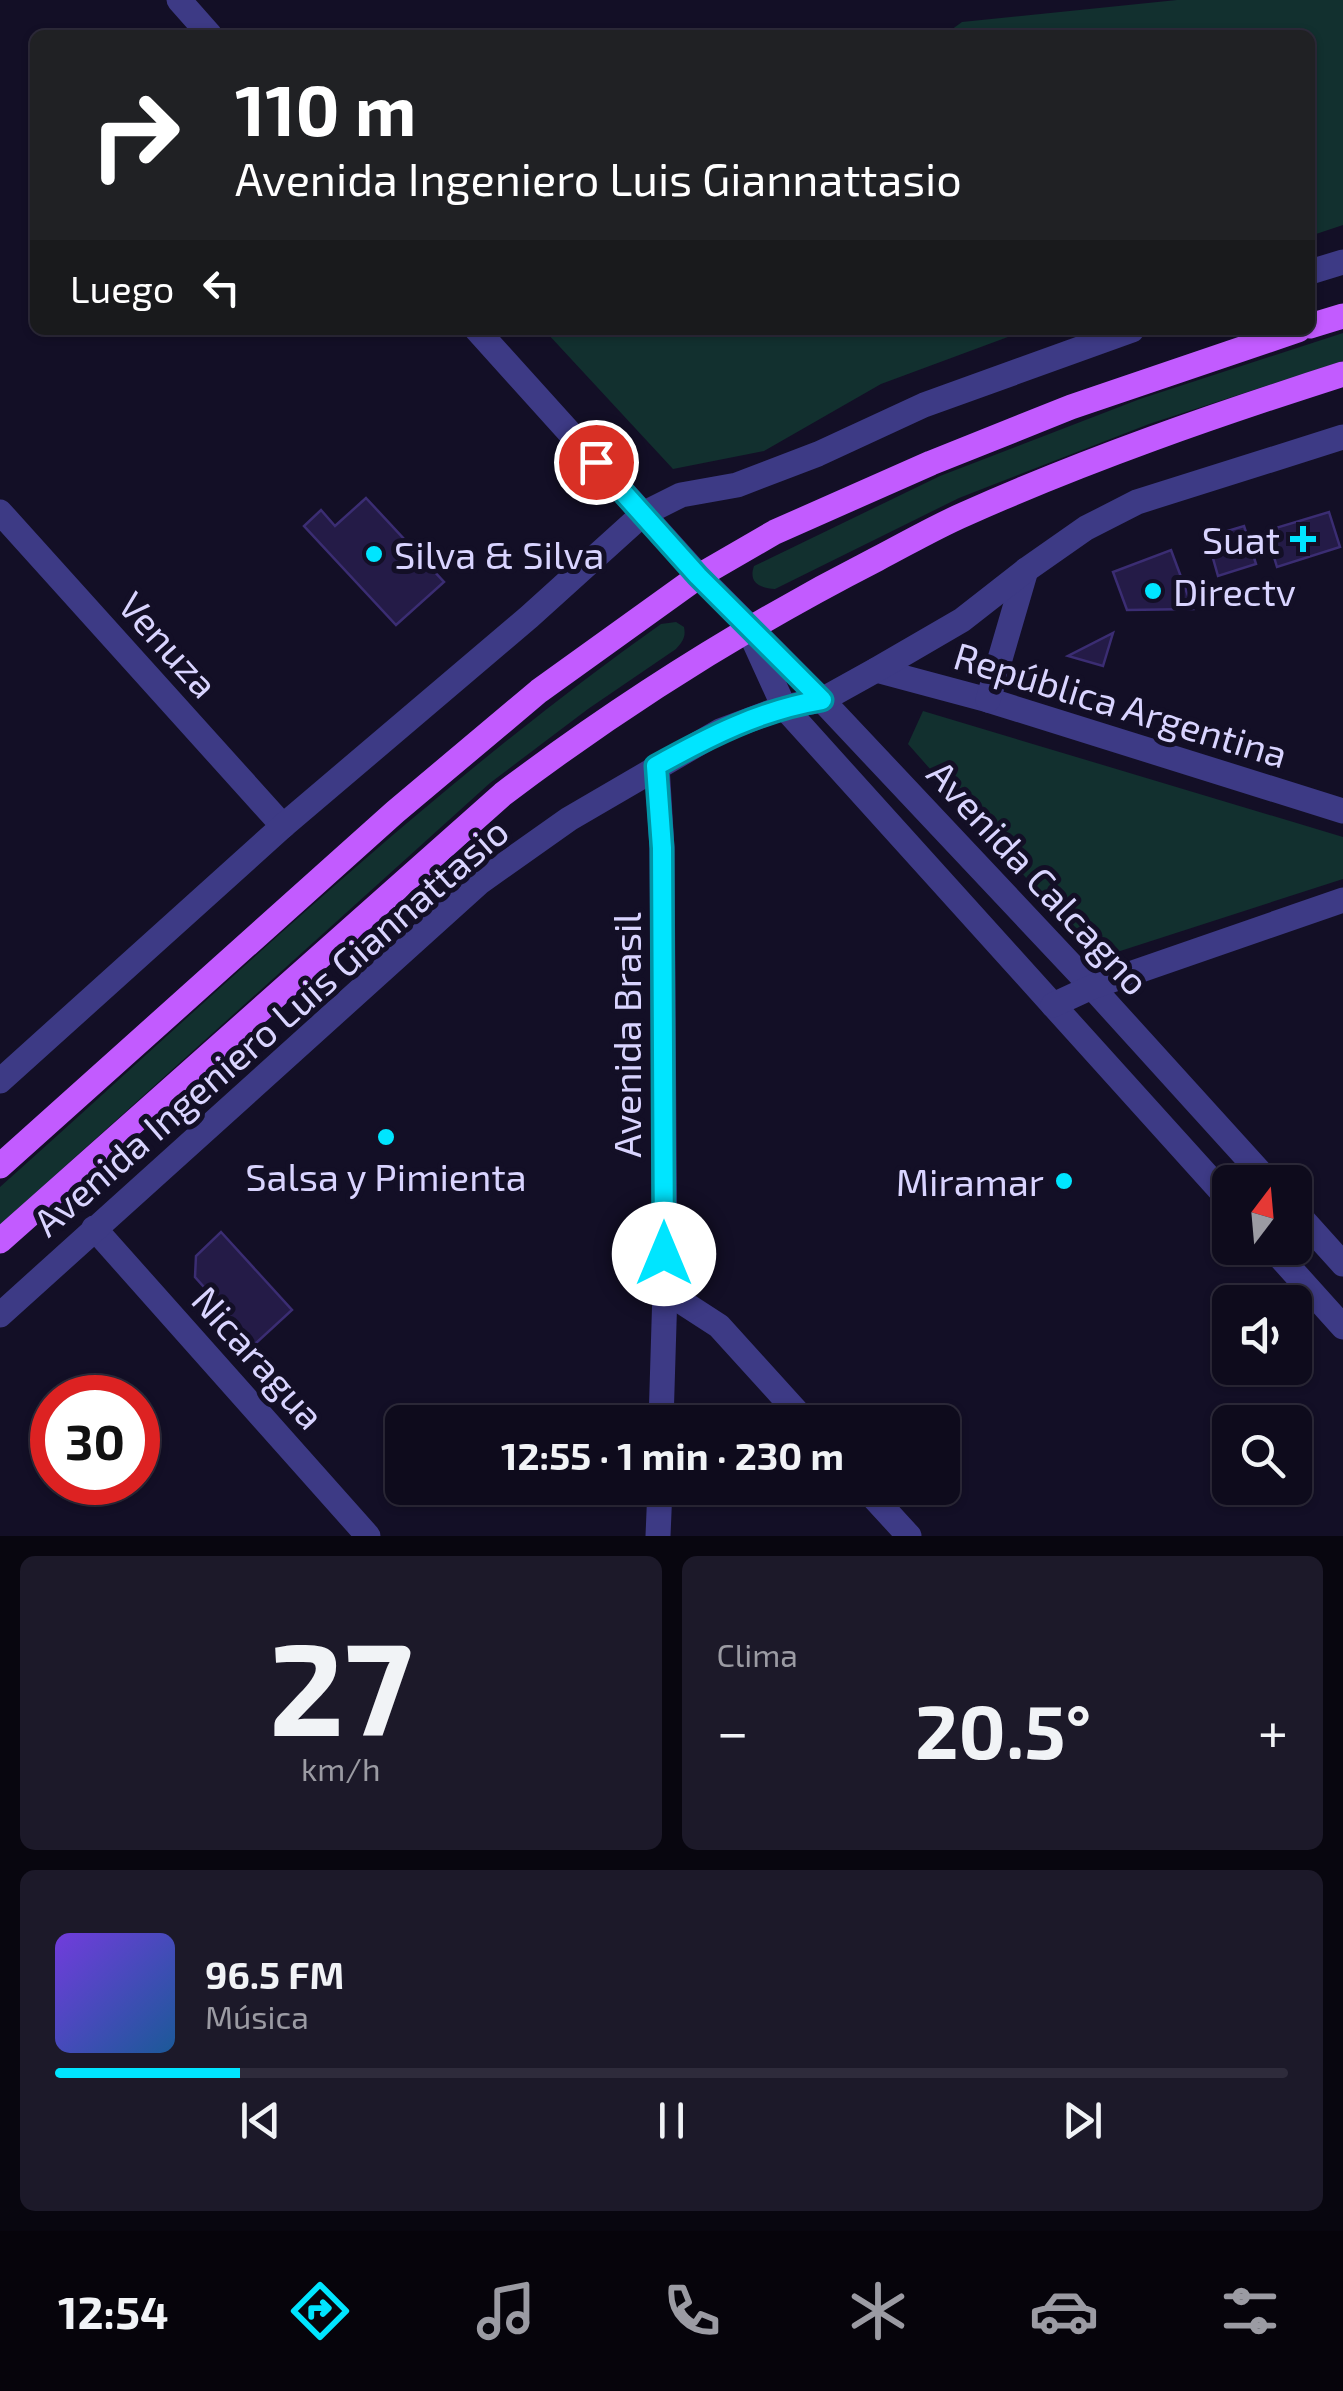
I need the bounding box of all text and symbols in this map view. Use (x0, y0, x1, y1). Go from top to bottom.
text: 110 m (235, 66, 416, 150)
icon: right (70, 70, 200, 200)
text: Avenida Ingeniero Luis Giannattasio (235, 151, 962, 205)
icon: left (194, 260, 249, 315)
text: Luego (70, 265, 174, 311)
pin (554, 420, 639, 505)
icon: arrive (569, 435, 624, 490)
place label: Suat (1202, 516, 1280, 562)
marker: Suat (1290, 526, 1316, 552)
place label: Silva & Silva (394, 531, 604, 577)
marker: Silva & Silva (363, 543, 385, 565)
place label: Directv (1173, 568, 1296, 614)
marker: Directv (1142, 580, 1164, 602)
street label: Venuza (110, 582, 228, 706)
street label: República Argentina (949, 631, 1293, 777)
street label: Avenida Calcagno (919, 750, 1159, 1004)
street label: Avenida Ingeniero Luis Giannattasio (23, 807, 517, 1245)
street label: Avenida Brasil (603, 912, 649, 1158)
marker: Salsa y Pimienta (375, 1126, 397, 1148)
place label: Salsa y Pimienta (245, 1153, 527, 1199)
place label: Miramar (896, 1158, 1044, 1204)
north arrow (1212, 1165, 1312, 1265)
map controls (1212, 1165, 1312, 1505)
marker: Miramar (1053, 1170, 1075, 1192)
position arrow (612, 1202, 716, 1306)
street label: Nicaragua (183, 1276, 335, 1438)
button: sound (1212, 1285, 1312, 1385)
speed limit sign: 30 (30, 1375, 160, 1505)
button: search (1212, 1405, 1312, 1505)
text: 12:55 · 1 min · 230 m (501, 1432, 844, 1478)
text: 27 (269, 1606, 413, 1762)
text: Clima (717, 1635, 798, 1673)
text: 20.5° (915, 1684, 1091, 1774)
text: − (717, 1697, 749, 1763)
text: + (1258, 1697, 1288, 1763)
text: km/h (301, 1749, 380, 1787)
text: 96.5 FM (205, 1951, 344, 1997)
text: Música (205, 1997, 309, 2035)
icon: previous (233, 2093, 288, 2148)
icon: pause (644, 2093, 699, 2148)
icon: next (1055, 2093, 1110, 2148)
icon: directions (285, 2276, 355, 2346)
icon: music (471, 2276, 541, 2346)
icon: phone (657, 2276, 727, 2346)
icon: climate (843, 2276, 913, 2346)
icon: car (1029, 2276, 1099, 2346)
icon: filters (1215, 2276, 1285, 2346)
text: 12:54 (58, 2284, 169, 2338)

